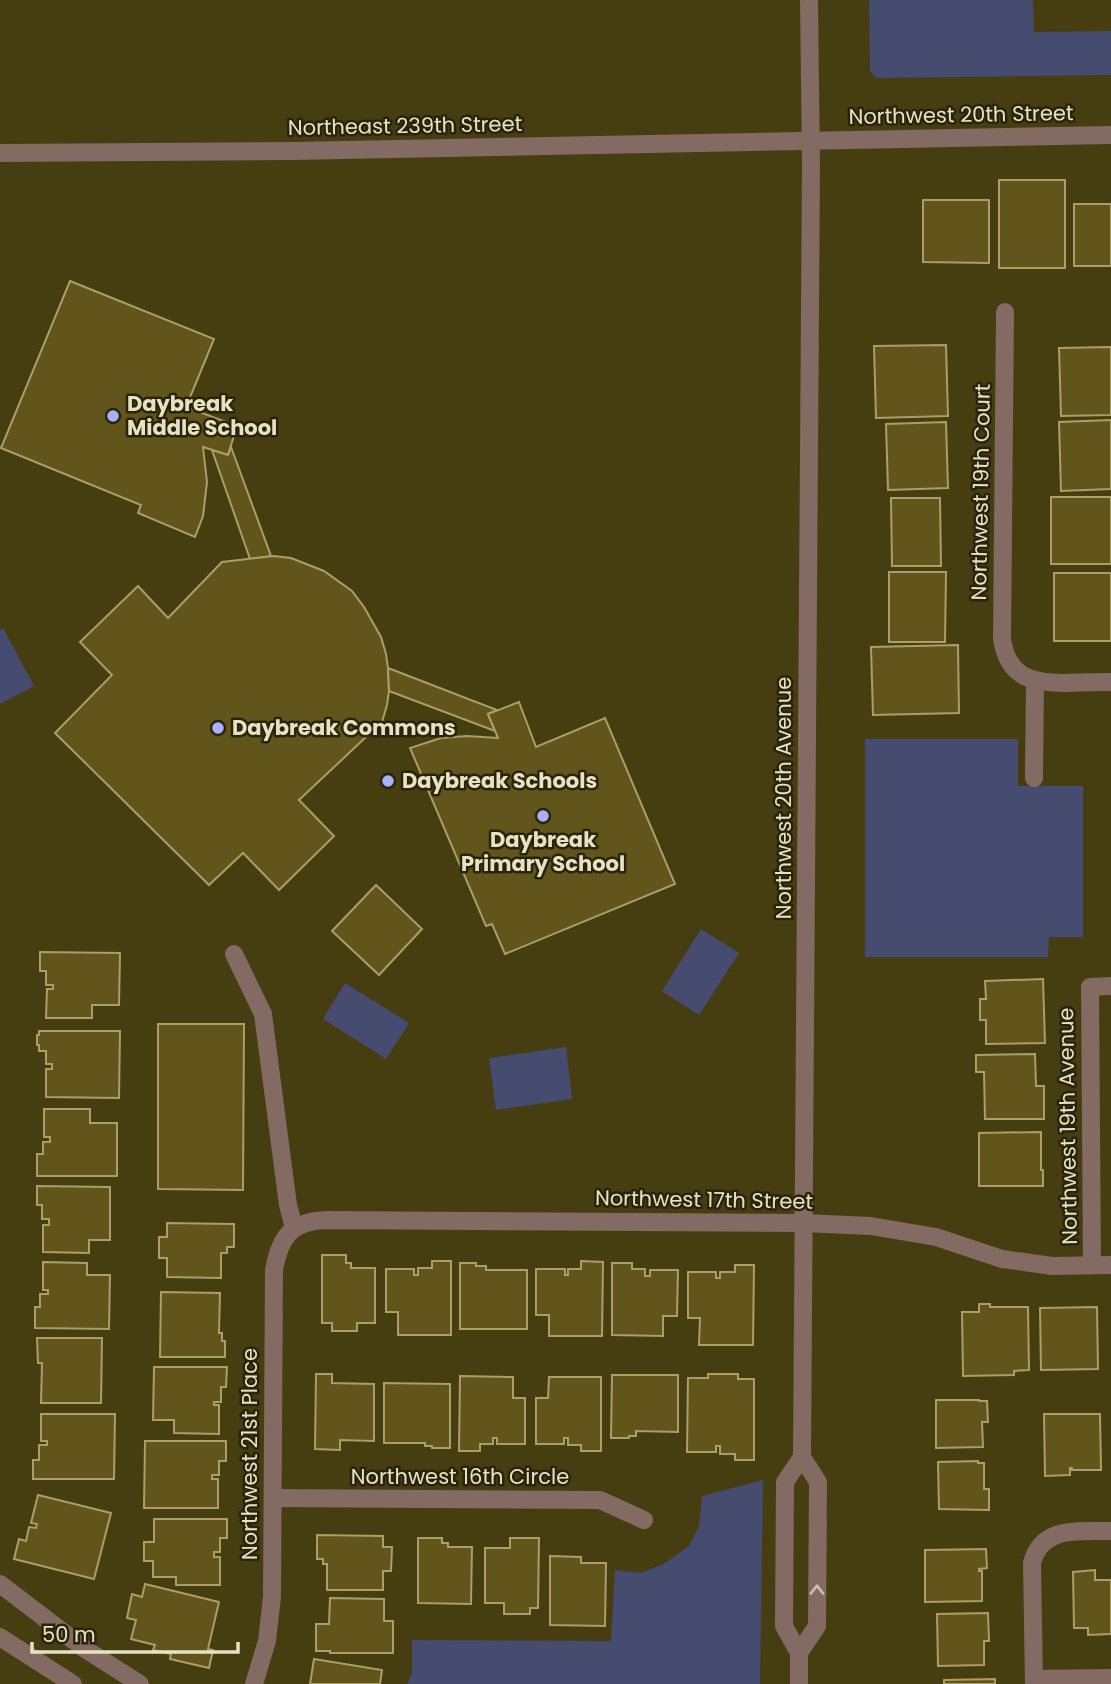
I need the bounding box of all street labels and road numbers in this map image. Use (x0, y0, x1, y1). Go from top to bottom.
street label: Northwest 20th Street (848, 98, 1074, 131)
street label: Northeast 239th Street (288, 109, 522, 142)
street label: Northwest 19th Court (964, 383, 997, 601)
street label: Northwest 20th Avenue (769, 677, 798, 919)
street label: Northwest 19th Avenue (1051, 1007, 1084, 1245)
street label: Northwest 17th Street (595, 1183, 813, 1216)
street label: Northwest 21st Place (235, 1348, 264, 1560)
street label: Northwest 16th Circle (351, 1462, 569, 1491)

